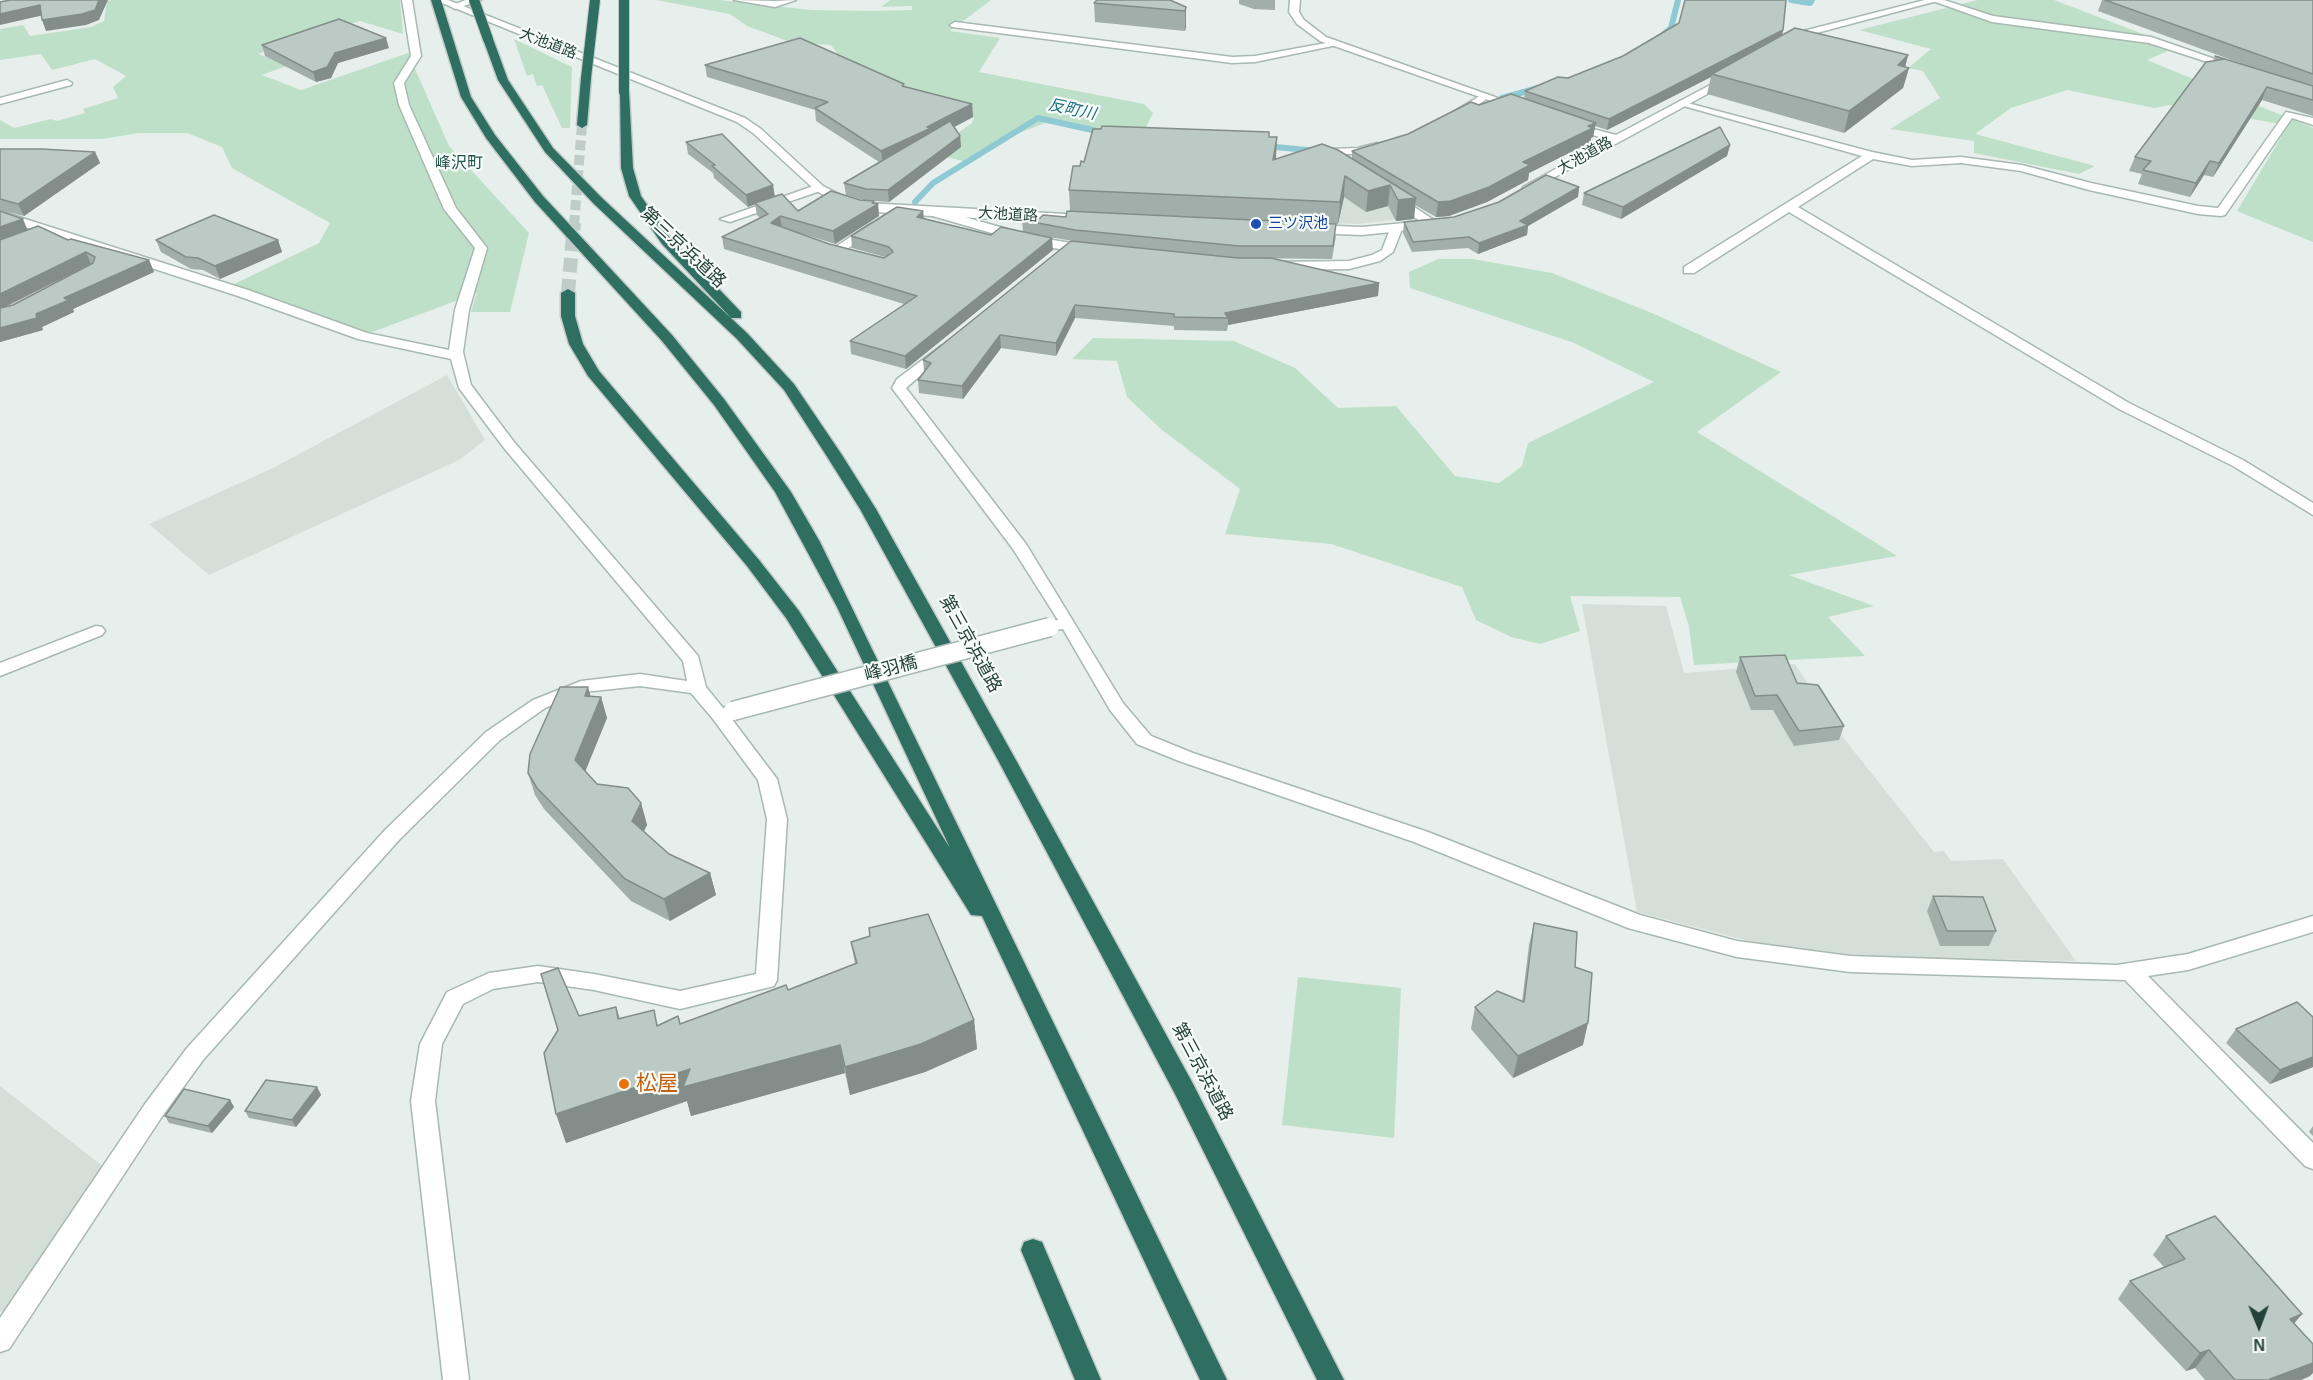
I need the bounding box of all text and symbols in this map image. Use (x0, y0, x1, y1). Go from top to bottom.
street label: 大池道路 (517, 25, 579, 63)
water label: 反町川 (1047, 96, 1097, 124)
street label: 大池道路 (1554, 134, 1616, 178)
district label: 峰沢町 (435, 154, 483, 174)
street label: 第三京浜道路 (636, 203, 730, 293)
street label: 大池道路 (978, 204, 1038, 226)
place label: 三ツ沢池 (1268, 215, 1328, 233)
marker: 三ツ沢池 (1249, 217, 1263, 231)
street label: 第三京浜道路 (934, 592, 1006, 696)
street label: 峰羽橋 (862, 652, 920, 686)
street label: 第三京浜道路 (1167, 1019, 1237, 1125)
place label: 松屋 (636, 1071, 678, 1097)
marker: 松屋 (617, 1077, 631, 1091)
north arrow (2229, 1296, 2289, 1356)
text: N (2253, 1336, 2265, 1353)

